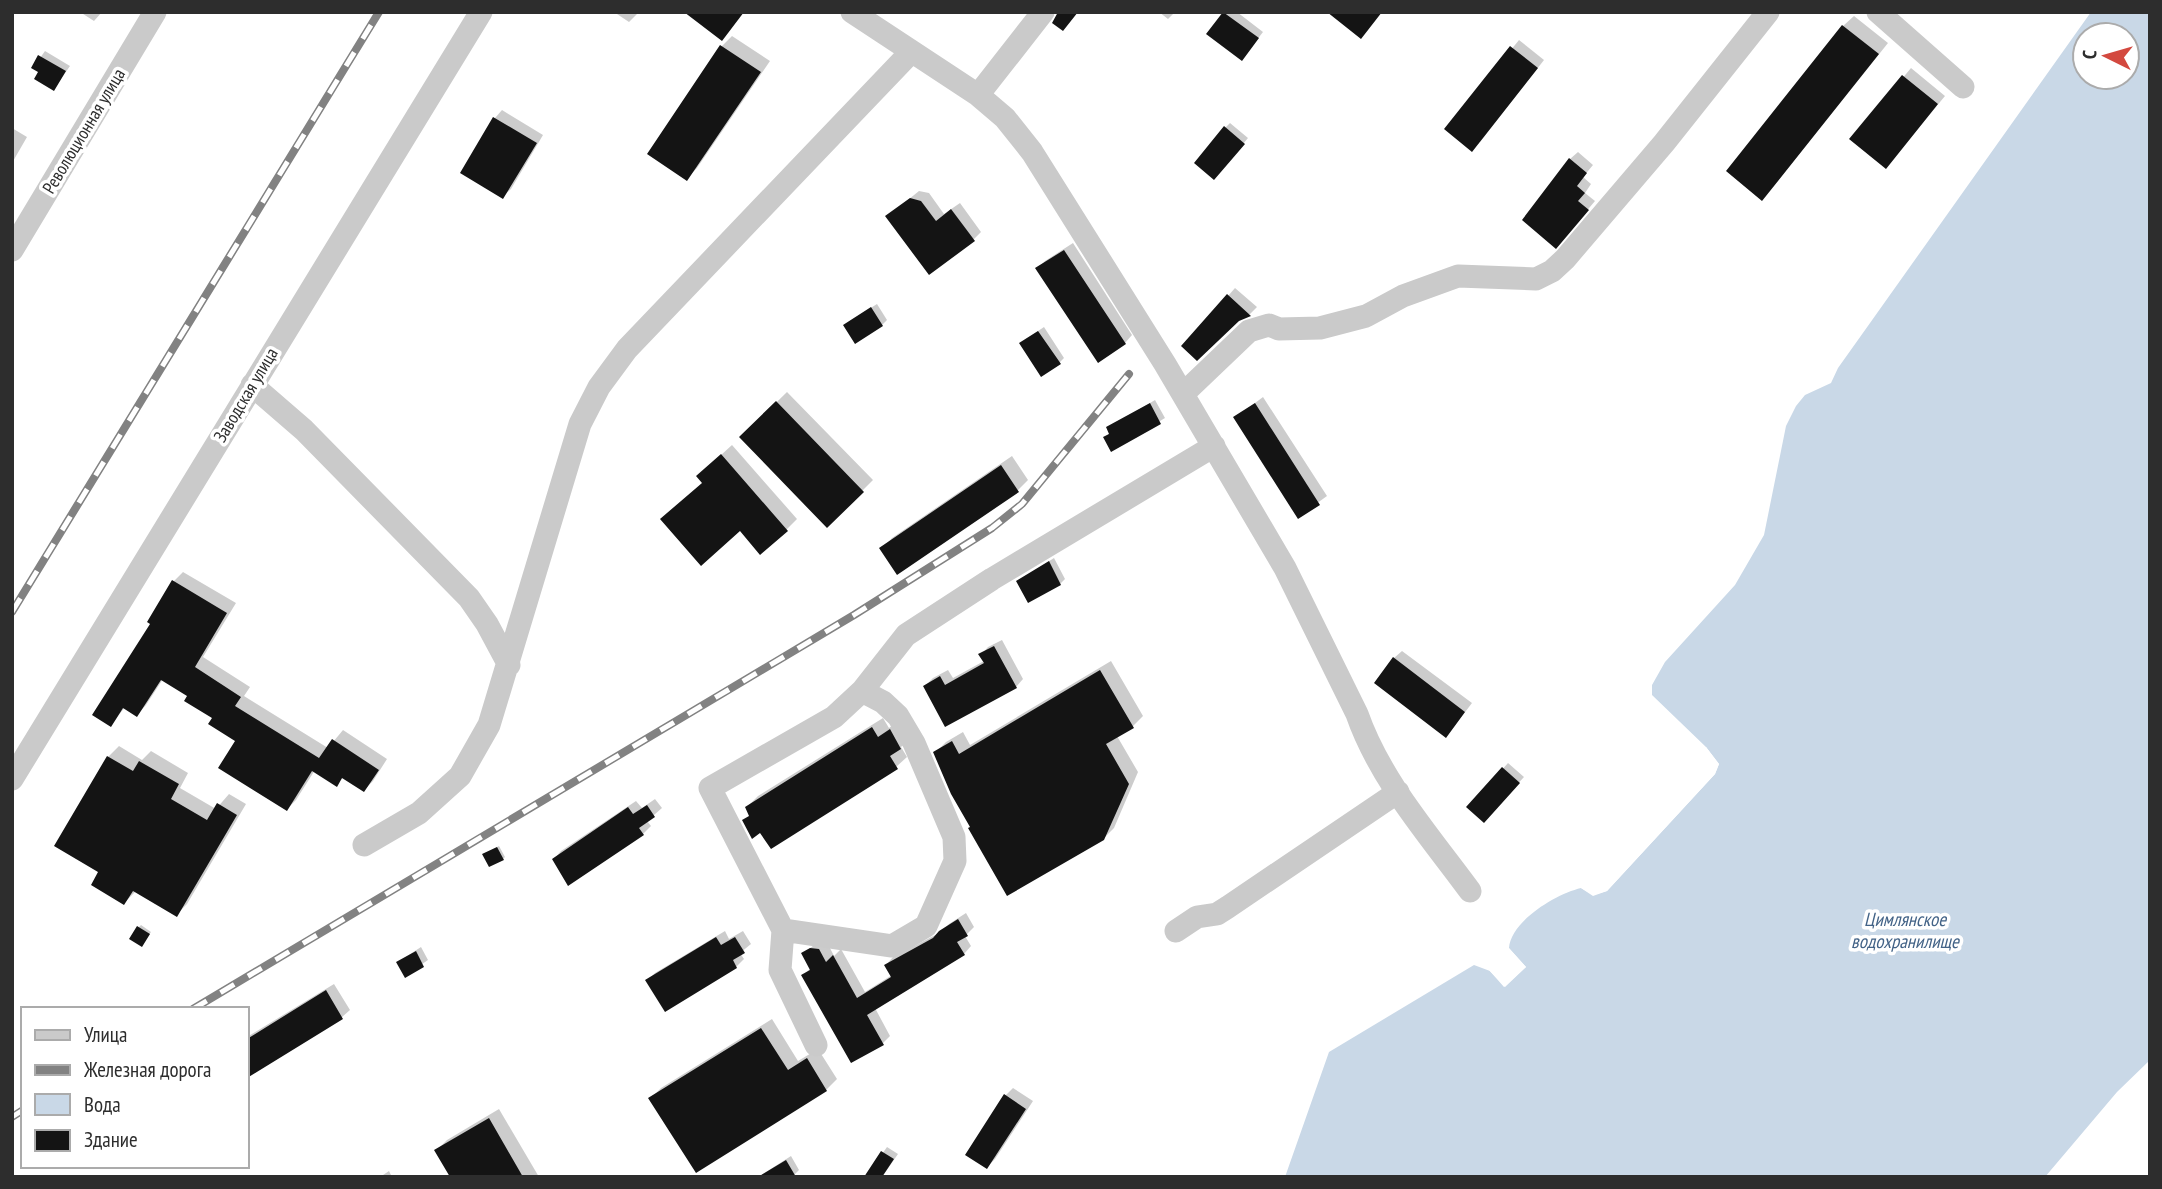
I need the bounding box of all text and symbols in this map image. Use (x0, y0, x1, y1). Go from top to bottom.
north arrow (2071, 21, 2141, 91)
text: С (2077, 49, 2101, 60)
street label: Революционная улица (37, 64, 130, 197)
street label: Заводская улица (208, 343, 283, 446)
water label: Цимлянское водохранилище (1851, 907, 1960, 953)
legend (21, 1007, 248, 1168)
text: Улица (84, 1021, 127, 1048)
text: Железная дорога (83, 1056, 211, 1083)
text: Вода (84, 1091, 121, 1118)
text: Здание (84, 1126, 138, 1153)

